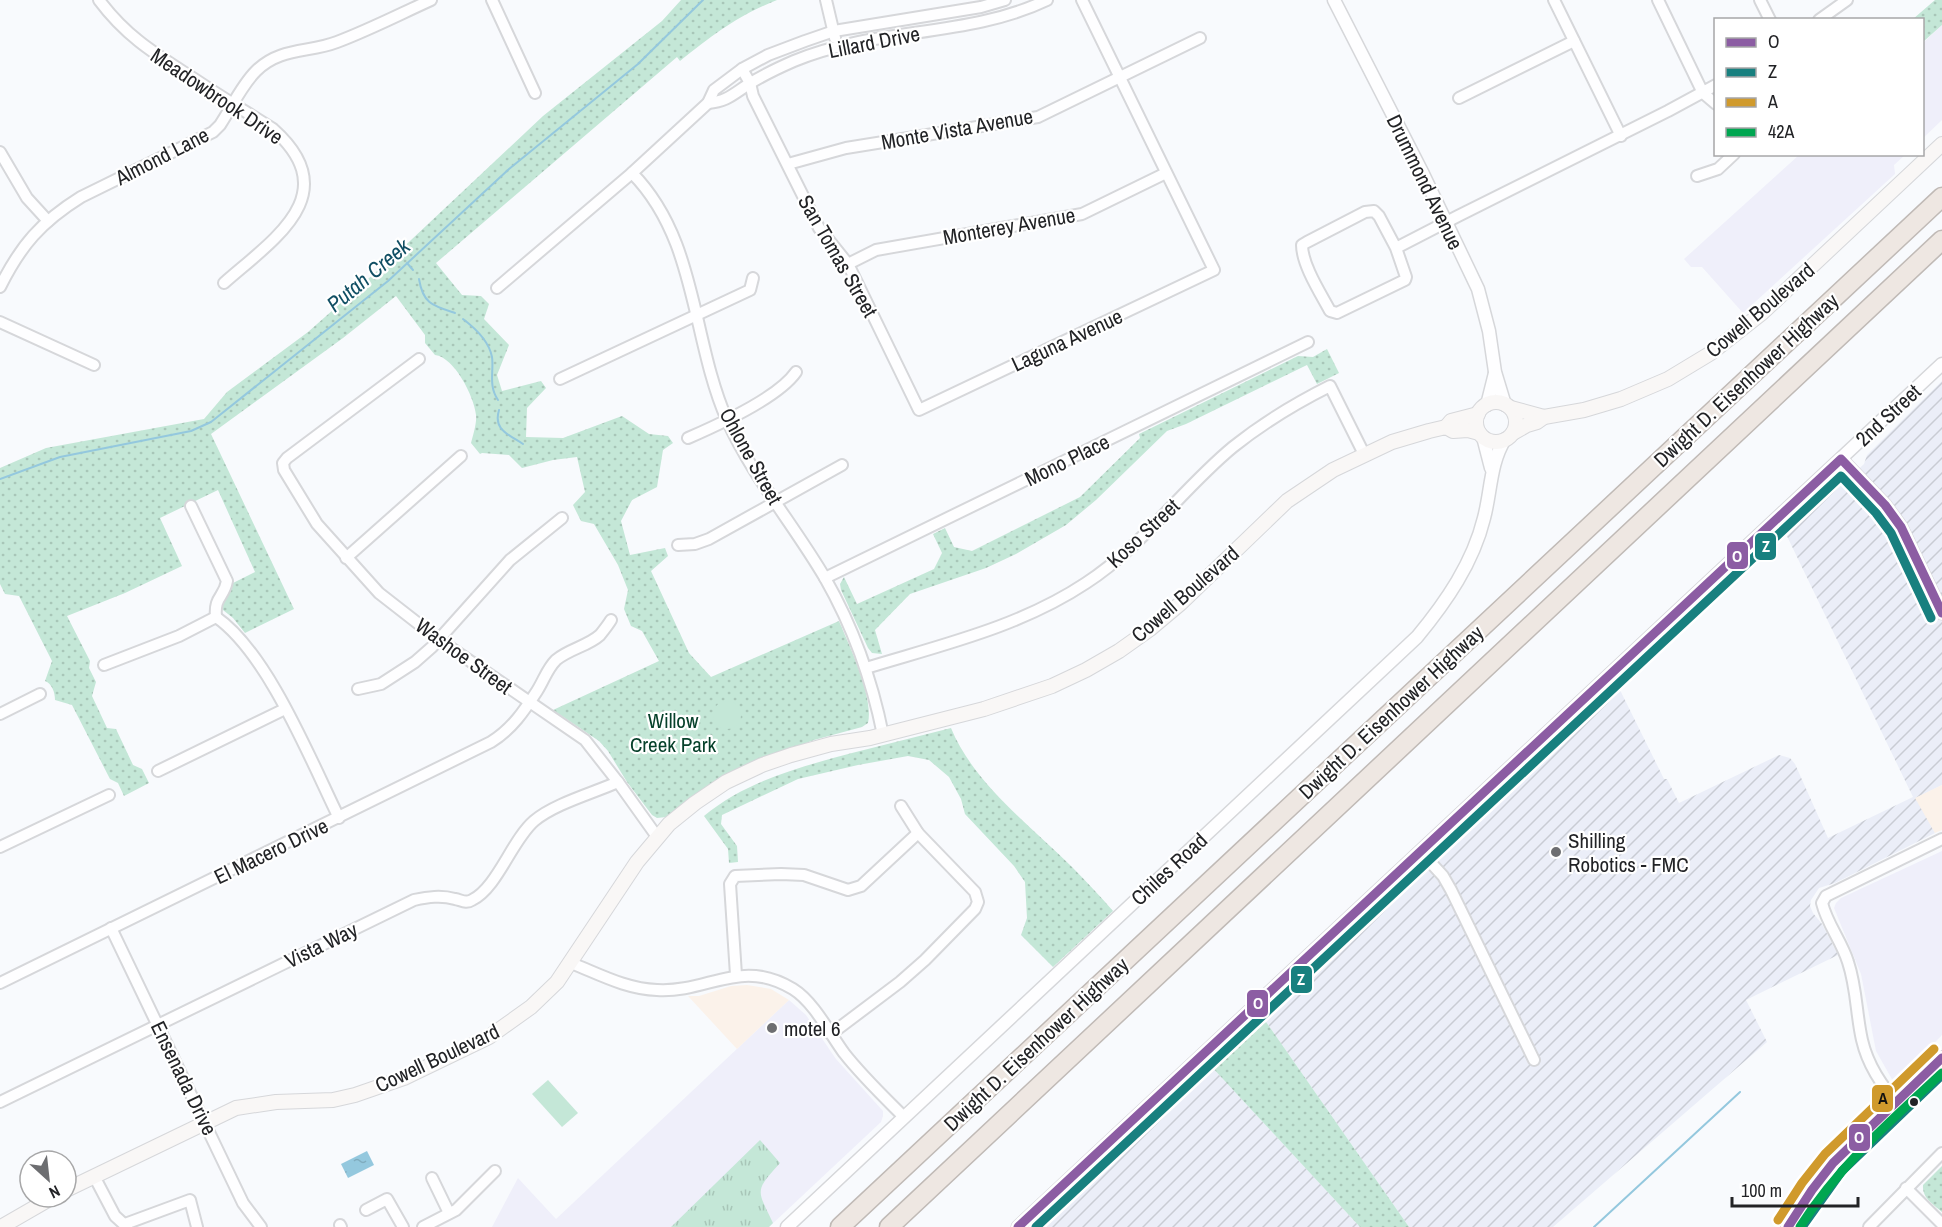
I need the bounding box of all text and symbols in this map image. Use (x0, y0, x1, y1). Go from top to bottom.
legend (1714, 18, 1924, 156)
street label: Lillard Drive (826, 19, 922, 65)
text: O (1768, 29, 1779, 54)
street label: Meadowbrook Drive (145, 41, 289, 151)
text: Z (1768, 59, 1777, 84)
text: A (1767, 89, 1778, 114)
street label: Monte Vista Avenue (879, 101, 1035, 157)
street label: Drummond Avenue (1380, 110, 1470, 254)
text: 42A (1768, 119, 1794, 144)
street label: Almond Lane (109, 120, 214, 192)
street label: San Tomas Street (791, 190, 885, 323)
street label: Monterey Avenue (941, 200, 1077, 252)
water label: Putah Creek (320, 231, 417, 319)
street label: Cowell Boulevard (1699, 256, 1821, 364)
street label: Dwight D. Eisenhower Highway (1647, 286, 1845, 474)
street label: Laguna Avenue (1007, 302, 1127, 378)
street label: 2nd Street (1849, 377, 1927, 453)
street label: Ohlone Street (713, 402, 790, 510)
street label: Mono Place (1020, 427, 1114, 493)
street label: Koso Street (1100, 492, 1186, 574)
line badge: Z (1754, 532, 1777, 561)
text: Z (1762, 535, 1770, 557)
street label: Cowell Boulevard (1125, 539, 1245, 649)
line badge: O (1726, 541, 1749, 570)
text: O (1732, 545, 1742, 567)
street label: Washoe Street (410, 611, 519, 701)
street label: Dwight D. Eisenhower Highway (1292, 618, 1490, 806)
park label: Willow Creek Park (630, 706, 716, 759)
street label: El Macero Drive (209, 811, 333, 891)
street label: Chiles Road (1124, 826, 1214, 912)
place label: Shilling Robotics - FMC (1568, 826, 1689, 879)
marker: Shilling Robotics - FMC (1549, 845, 1563, 859)
street label: Vista Way (280, 915, 363, 975)
street label: Dwight D. Eisenhower Highway (937, 950, 1135, 1138)
line badge: Z (1290, 965, 1313, 994)
text: Z (1297, 968, 1305, 990)
line badge: O (1246, 989, 1269, 1018)
text: O (1253, 992, 1263, 1014)
place label: motel 6 (784, 1014, 840, 1043)
street label: Ensenada Drive (144, 1016, 224, 1140)
street label: Cowell Boulevard (370, 1017, 504, 1099)
marker: motel 6 (765, 1021, 779, 1035)
line badge: A (1871, 1084, 1894, 1113)
text: A (1878, 1087, 1888, 1109)
unlabelled marker (1908, 1096, 1920, 1108)
line badge: O (1848, 1123, 1871, 1152)
text: O (1854, 1126, 1864, 1148)
north arrow (18, 1149, 78, 1209)
scale bar (1732, 1170, 1858, 1208)
text: 100 m (1741, 1178, 1782, 1203)
text: N (46, 1180, 64, 1204)

